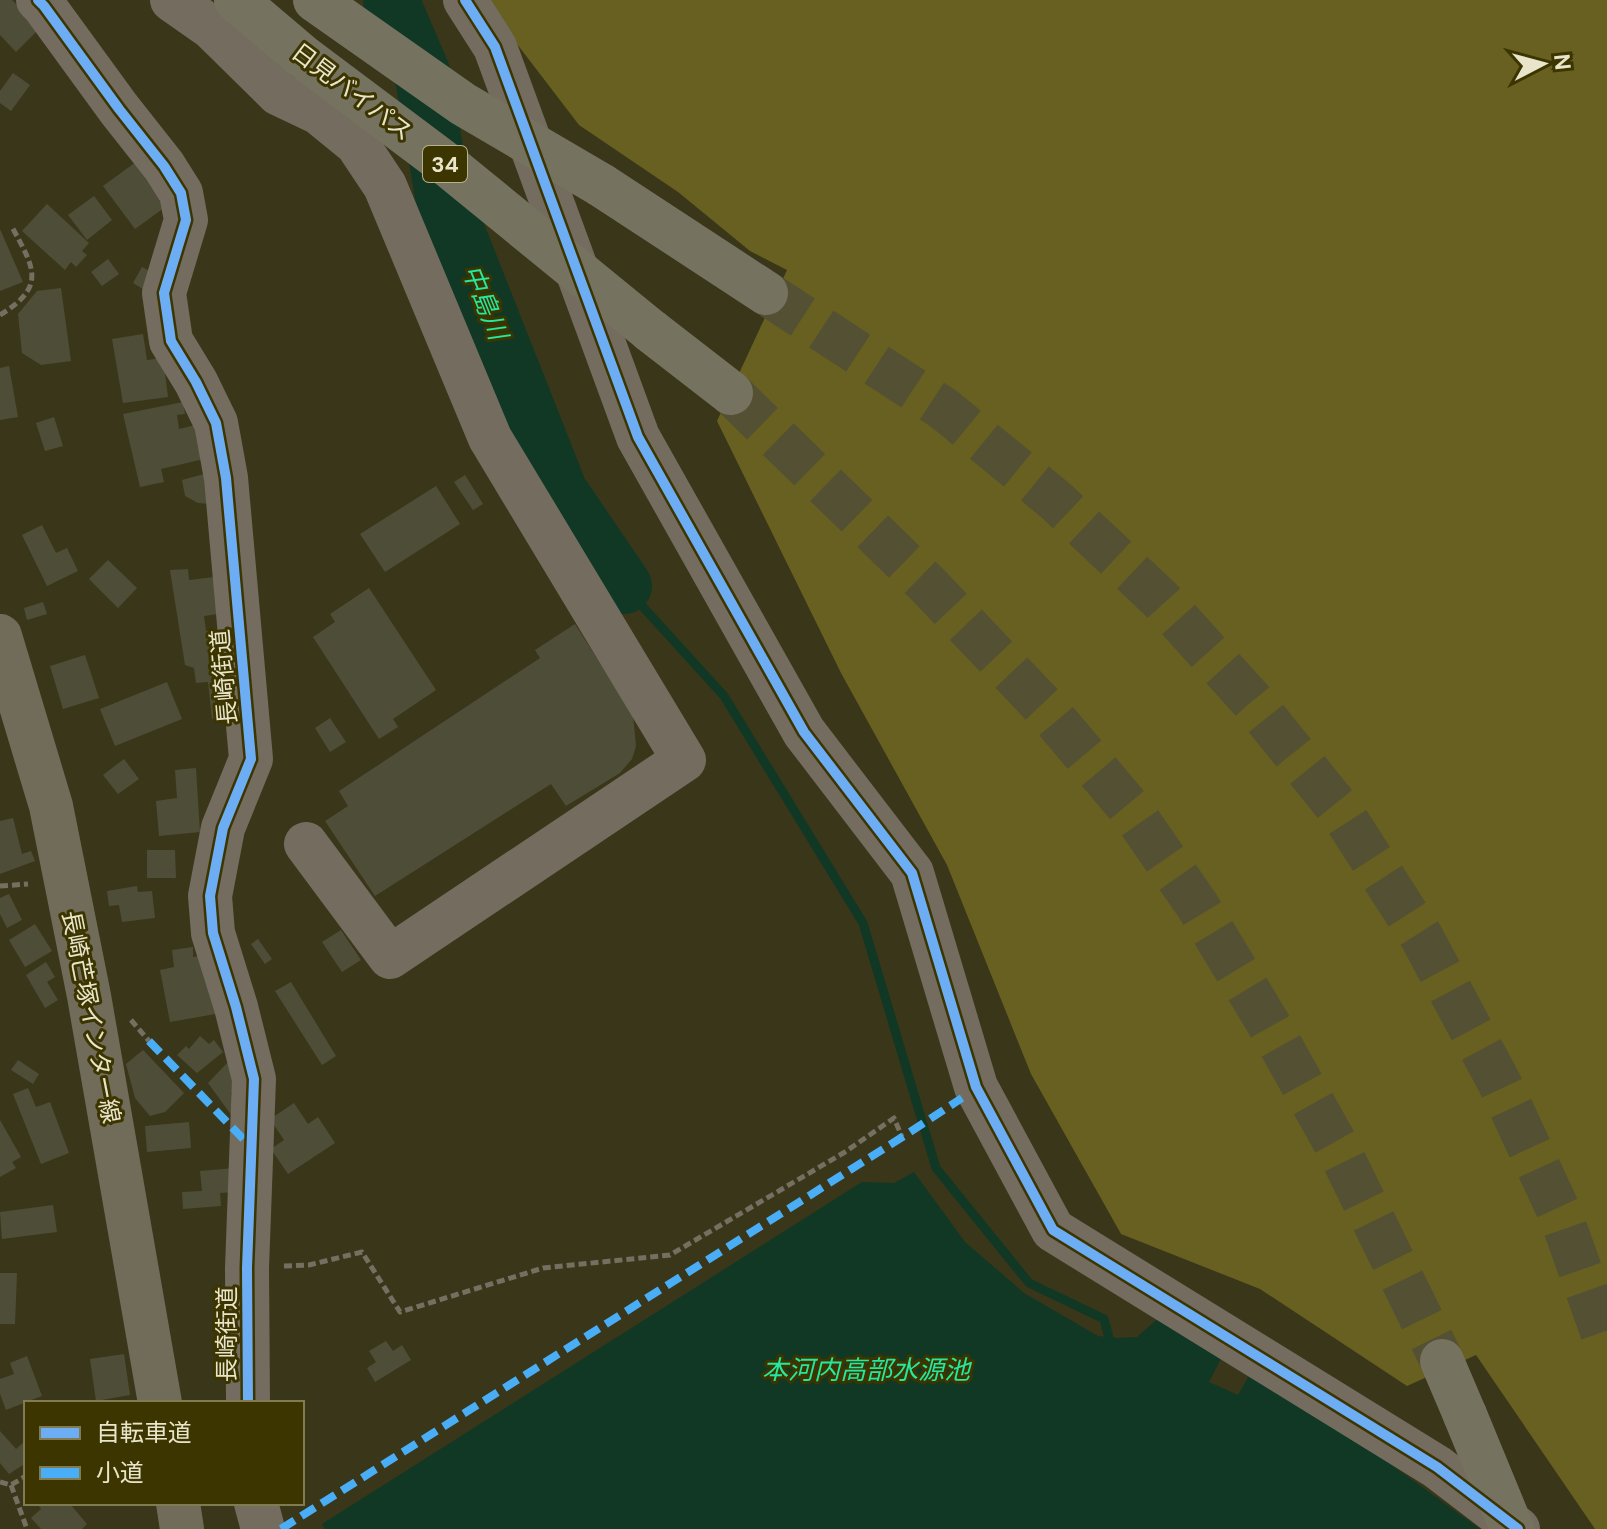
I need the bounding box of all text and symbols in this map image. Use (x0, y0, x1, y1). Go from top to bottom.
north arrow (1503, 24, 1583, 104)
street label: 日見バイパス (286, 36, 419, 147)
text: N (1547, 52, 1578, 71)
road number: 34 (423, 146, 467, 182)
water label: 中島川 (455, 259, 516, 347)
street label: 長崎街道 (204, 628, 243, 726)
street label: 長崎芒塚インター線 (56, 908, 127, 1126)
street label: 長崎街道 (211, 1286, 242, 1382)
water label: 本河内高部水源池 (762, 1353, 973, 1387)
legend (24, 1401, 304, 1505)
text: 自転車道 (96, 1417, 192, 1448)
text: 小道 (96, 1457, 144, 1488)

